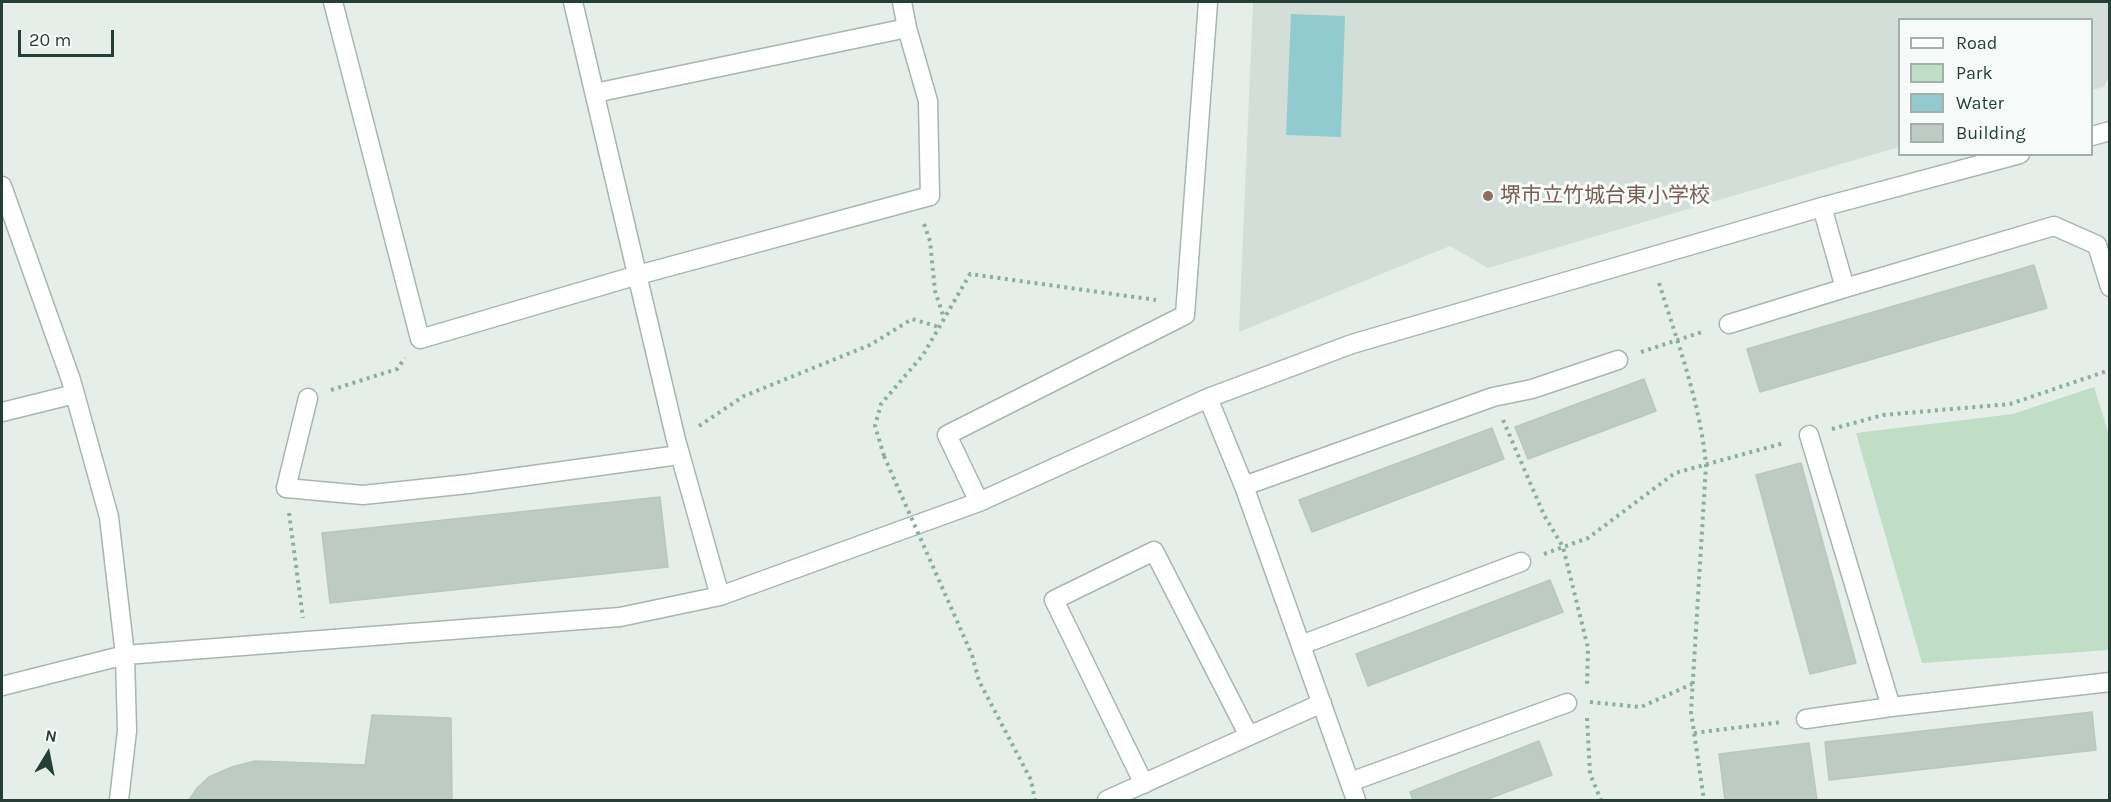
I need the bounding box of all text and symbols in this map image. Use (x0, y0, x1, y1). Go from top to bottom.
scale bar (21, 18, 117, 56)
legend (1898, 18, 2093, 156)
text: 20 m (29, 29, 71, 51)
text: Road (1956, 32, 1997, 54)
text: Park (1956, 62, 1993, 84)
text: Water (1956, 92, 2004, 114)
text: Building (1956, 122, 2026, 144)
place label: 堺市立竹城台東小学校 (1500, 183, 1710, 209)
marker: 堺市立竹城台東小学校 (1481, 189, 1495, 203)
north arrow (18, 724, 78, 784)
text: N (44, 725, 59, 746)

